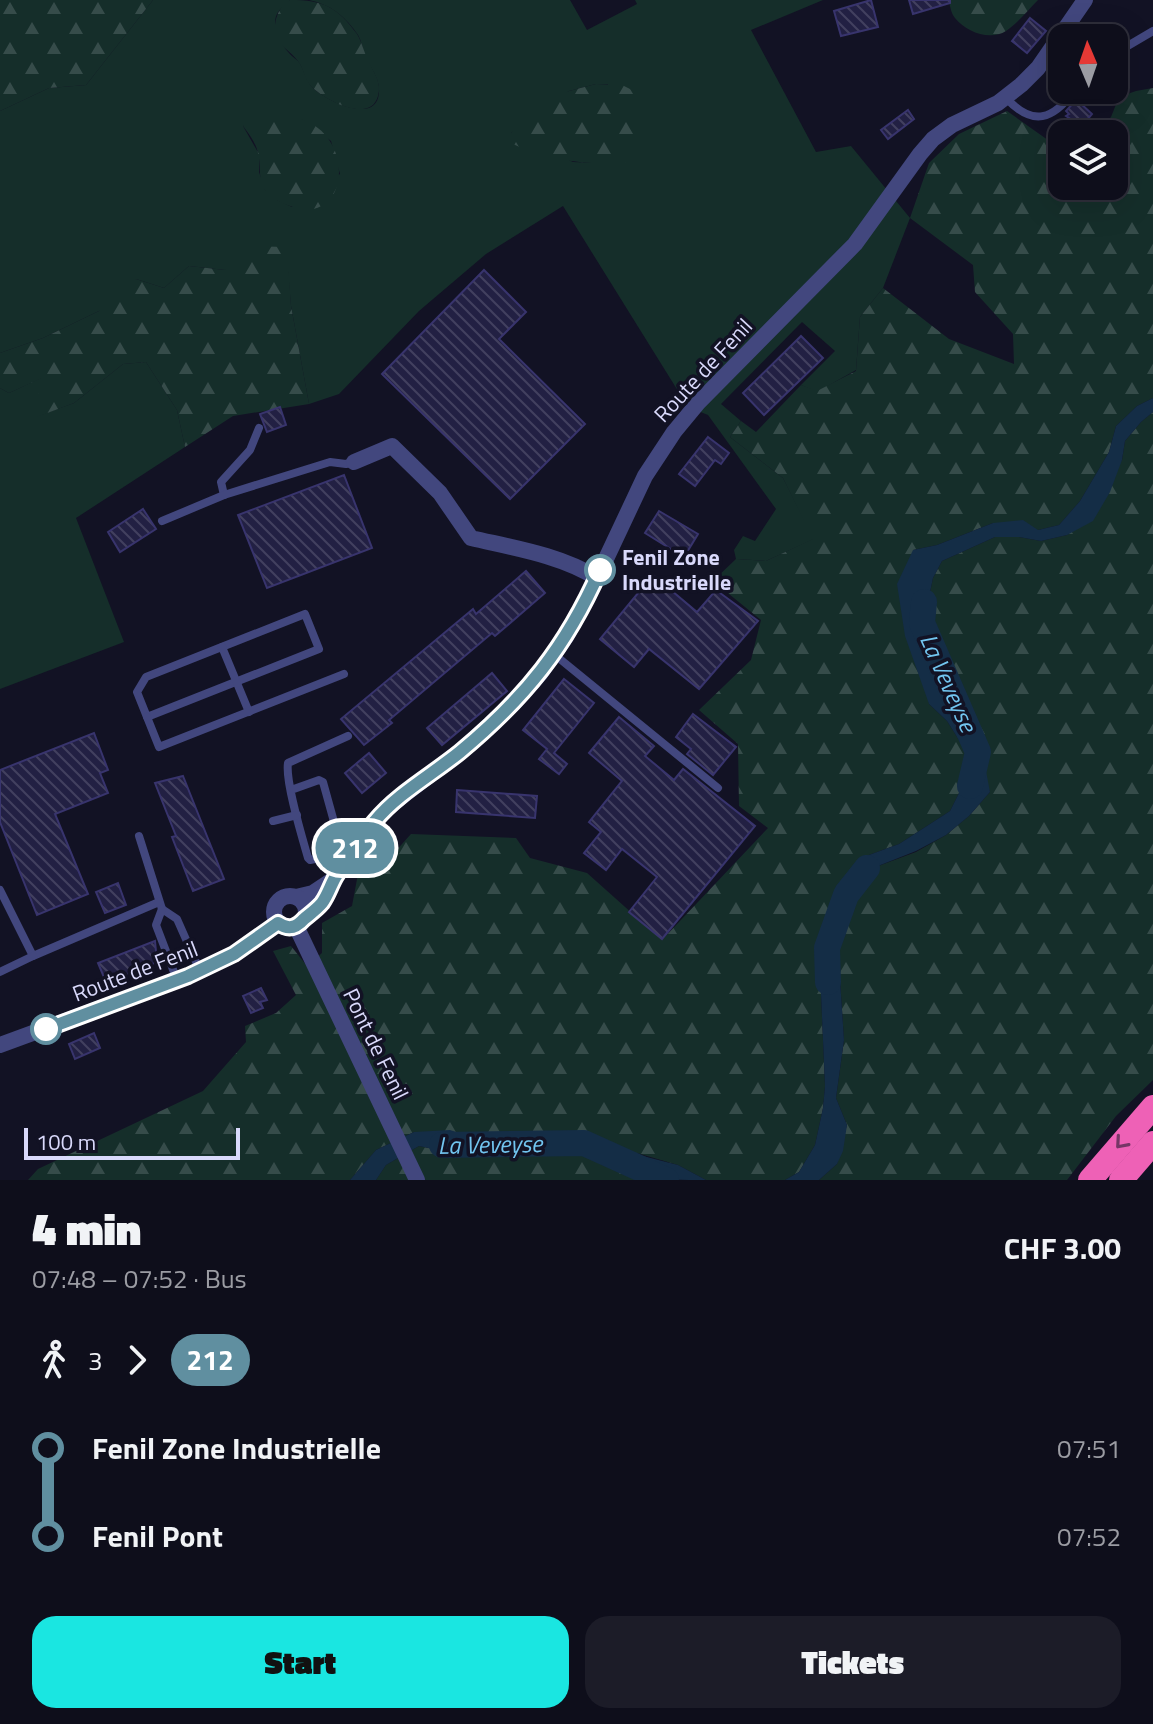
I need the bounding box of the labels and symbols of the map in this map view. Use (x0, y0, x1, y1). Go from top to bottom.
north arrow (1048, 24, 1128, 104)
street label: Route de Fenil (646, 310, 760, 430)
place label: Fenil Zone Industrielle (622, 540, 731, 599)
marker: Fenil Zone Industrielle (585, 555, 615, 585)
water label: La Veveyse (911, 628, 987, 739)
line badge: 212 (309, 822, 401, 874)
street label: Route de Fenil (67, 931, 203, 1011)
street label: Pont de Fenil (334, 982, 418, 1106)
unlabelled marker (31, 1014, 61, 1044)
scale bar (24, 1124, 240, 1160)
water label: La Veveyse (438, 1125, 544, 1163)
one-way arrow (1116, 1134, 1131, 1148)

